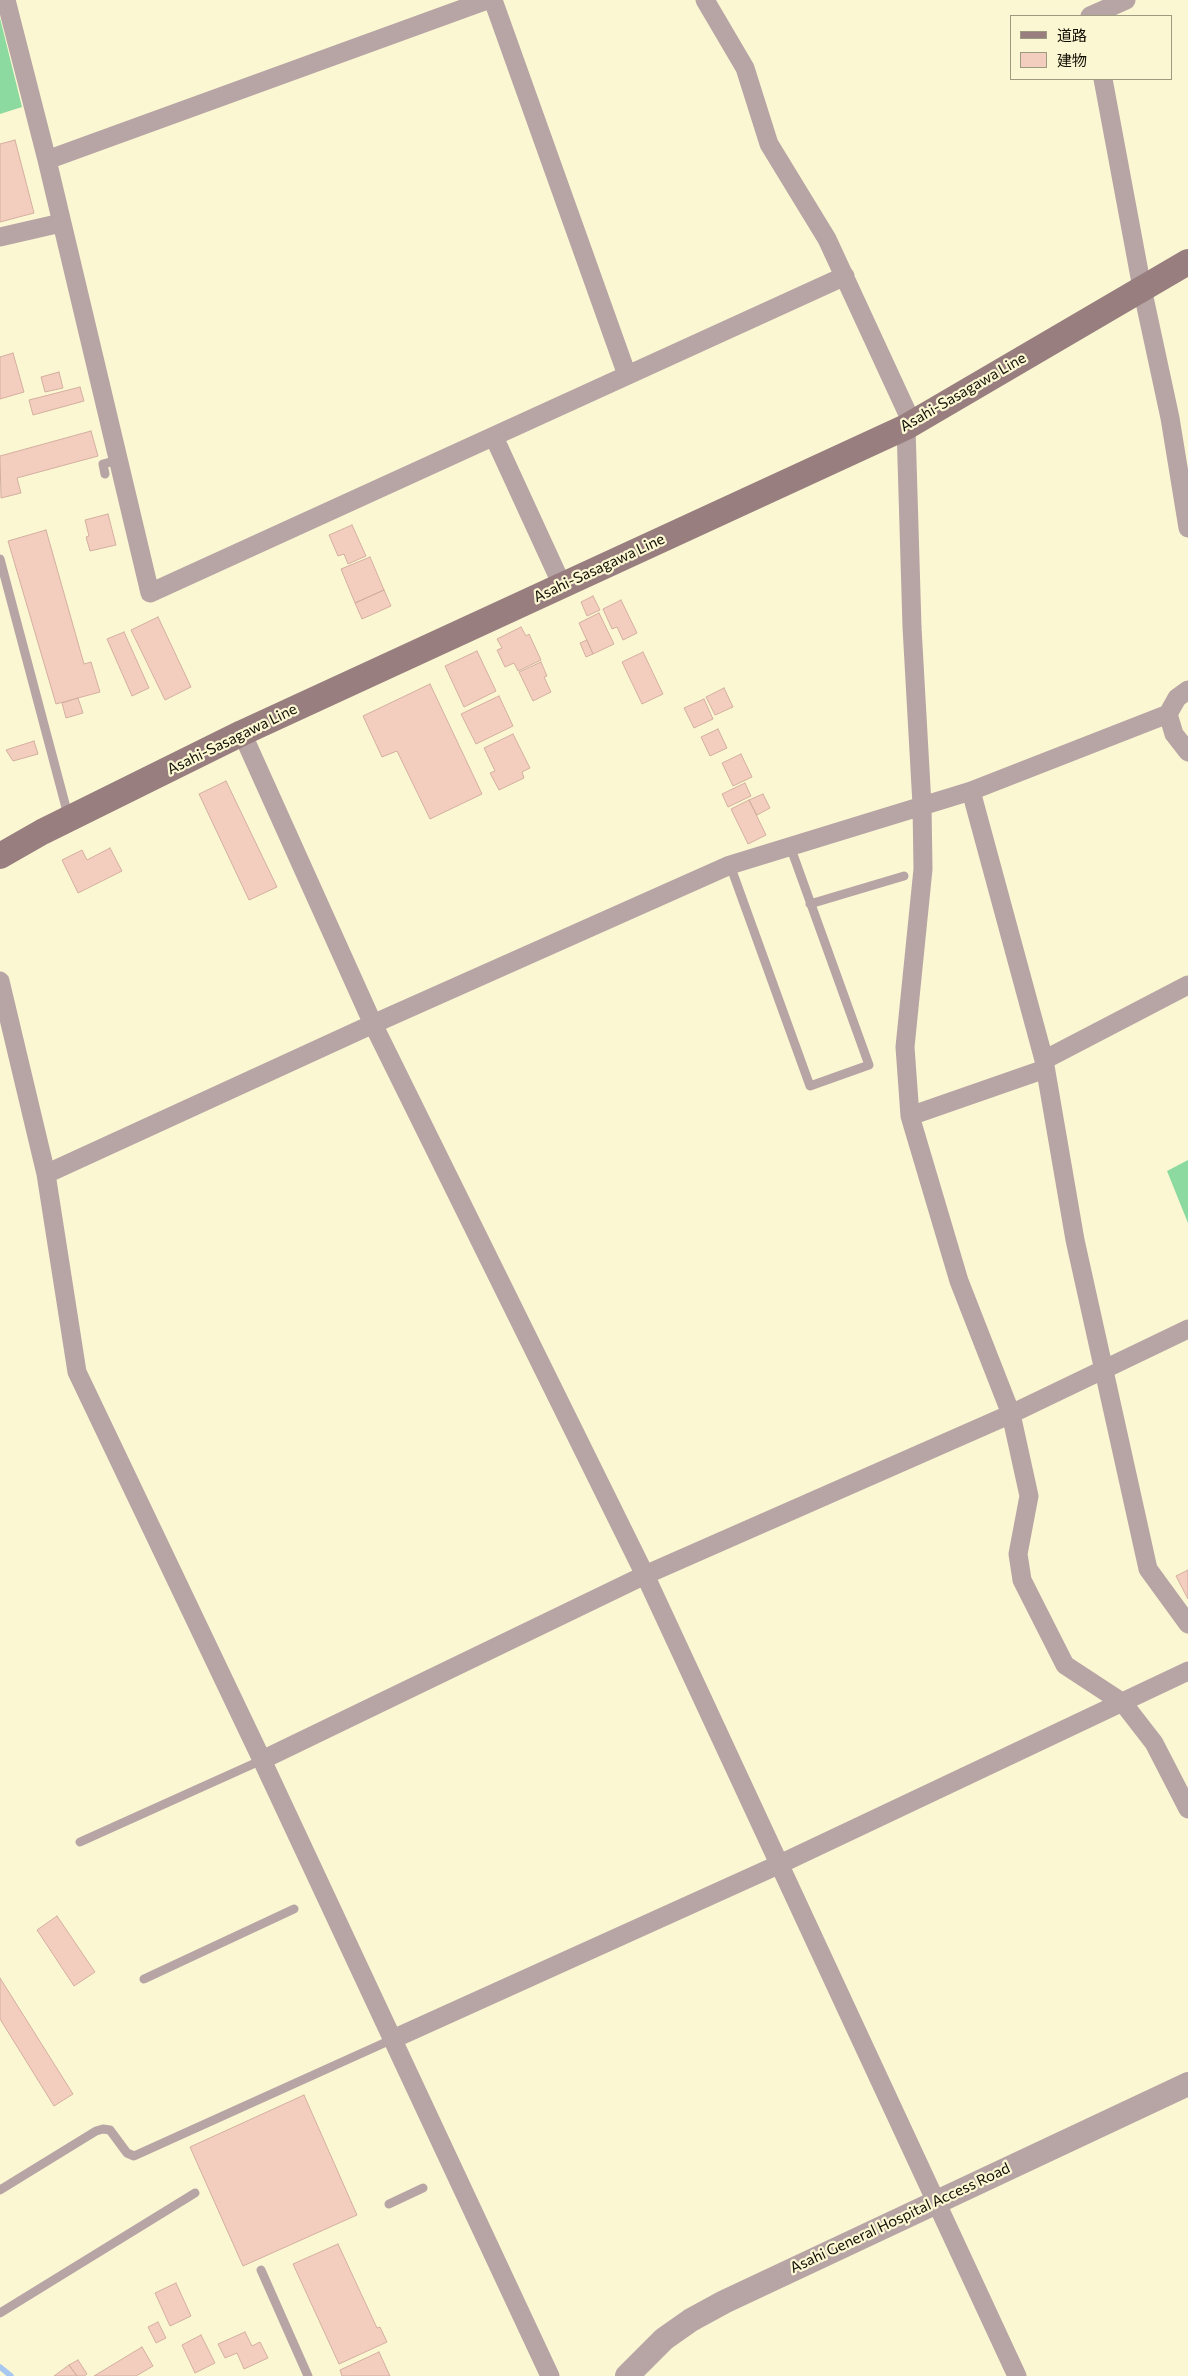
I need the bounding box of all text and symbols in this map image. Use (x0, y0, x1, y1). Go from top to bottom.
legend (1010, 15, 1173, 80)
text: 道路 (1057, 26, 1087, 44)
text: 建物 (1057, 51, 1087, 69)
street label: Asahi-Sasagawa Line (897, 349, 1029, 435)
street label: Asahi-Sasagawa Line (531, 530, 667, 606)
street label: Asahi-Sasagawa Line (164, 700, 300, 778)
street label: Asahi General Hospital Access Road (787, 2159, 1013, 2277)

